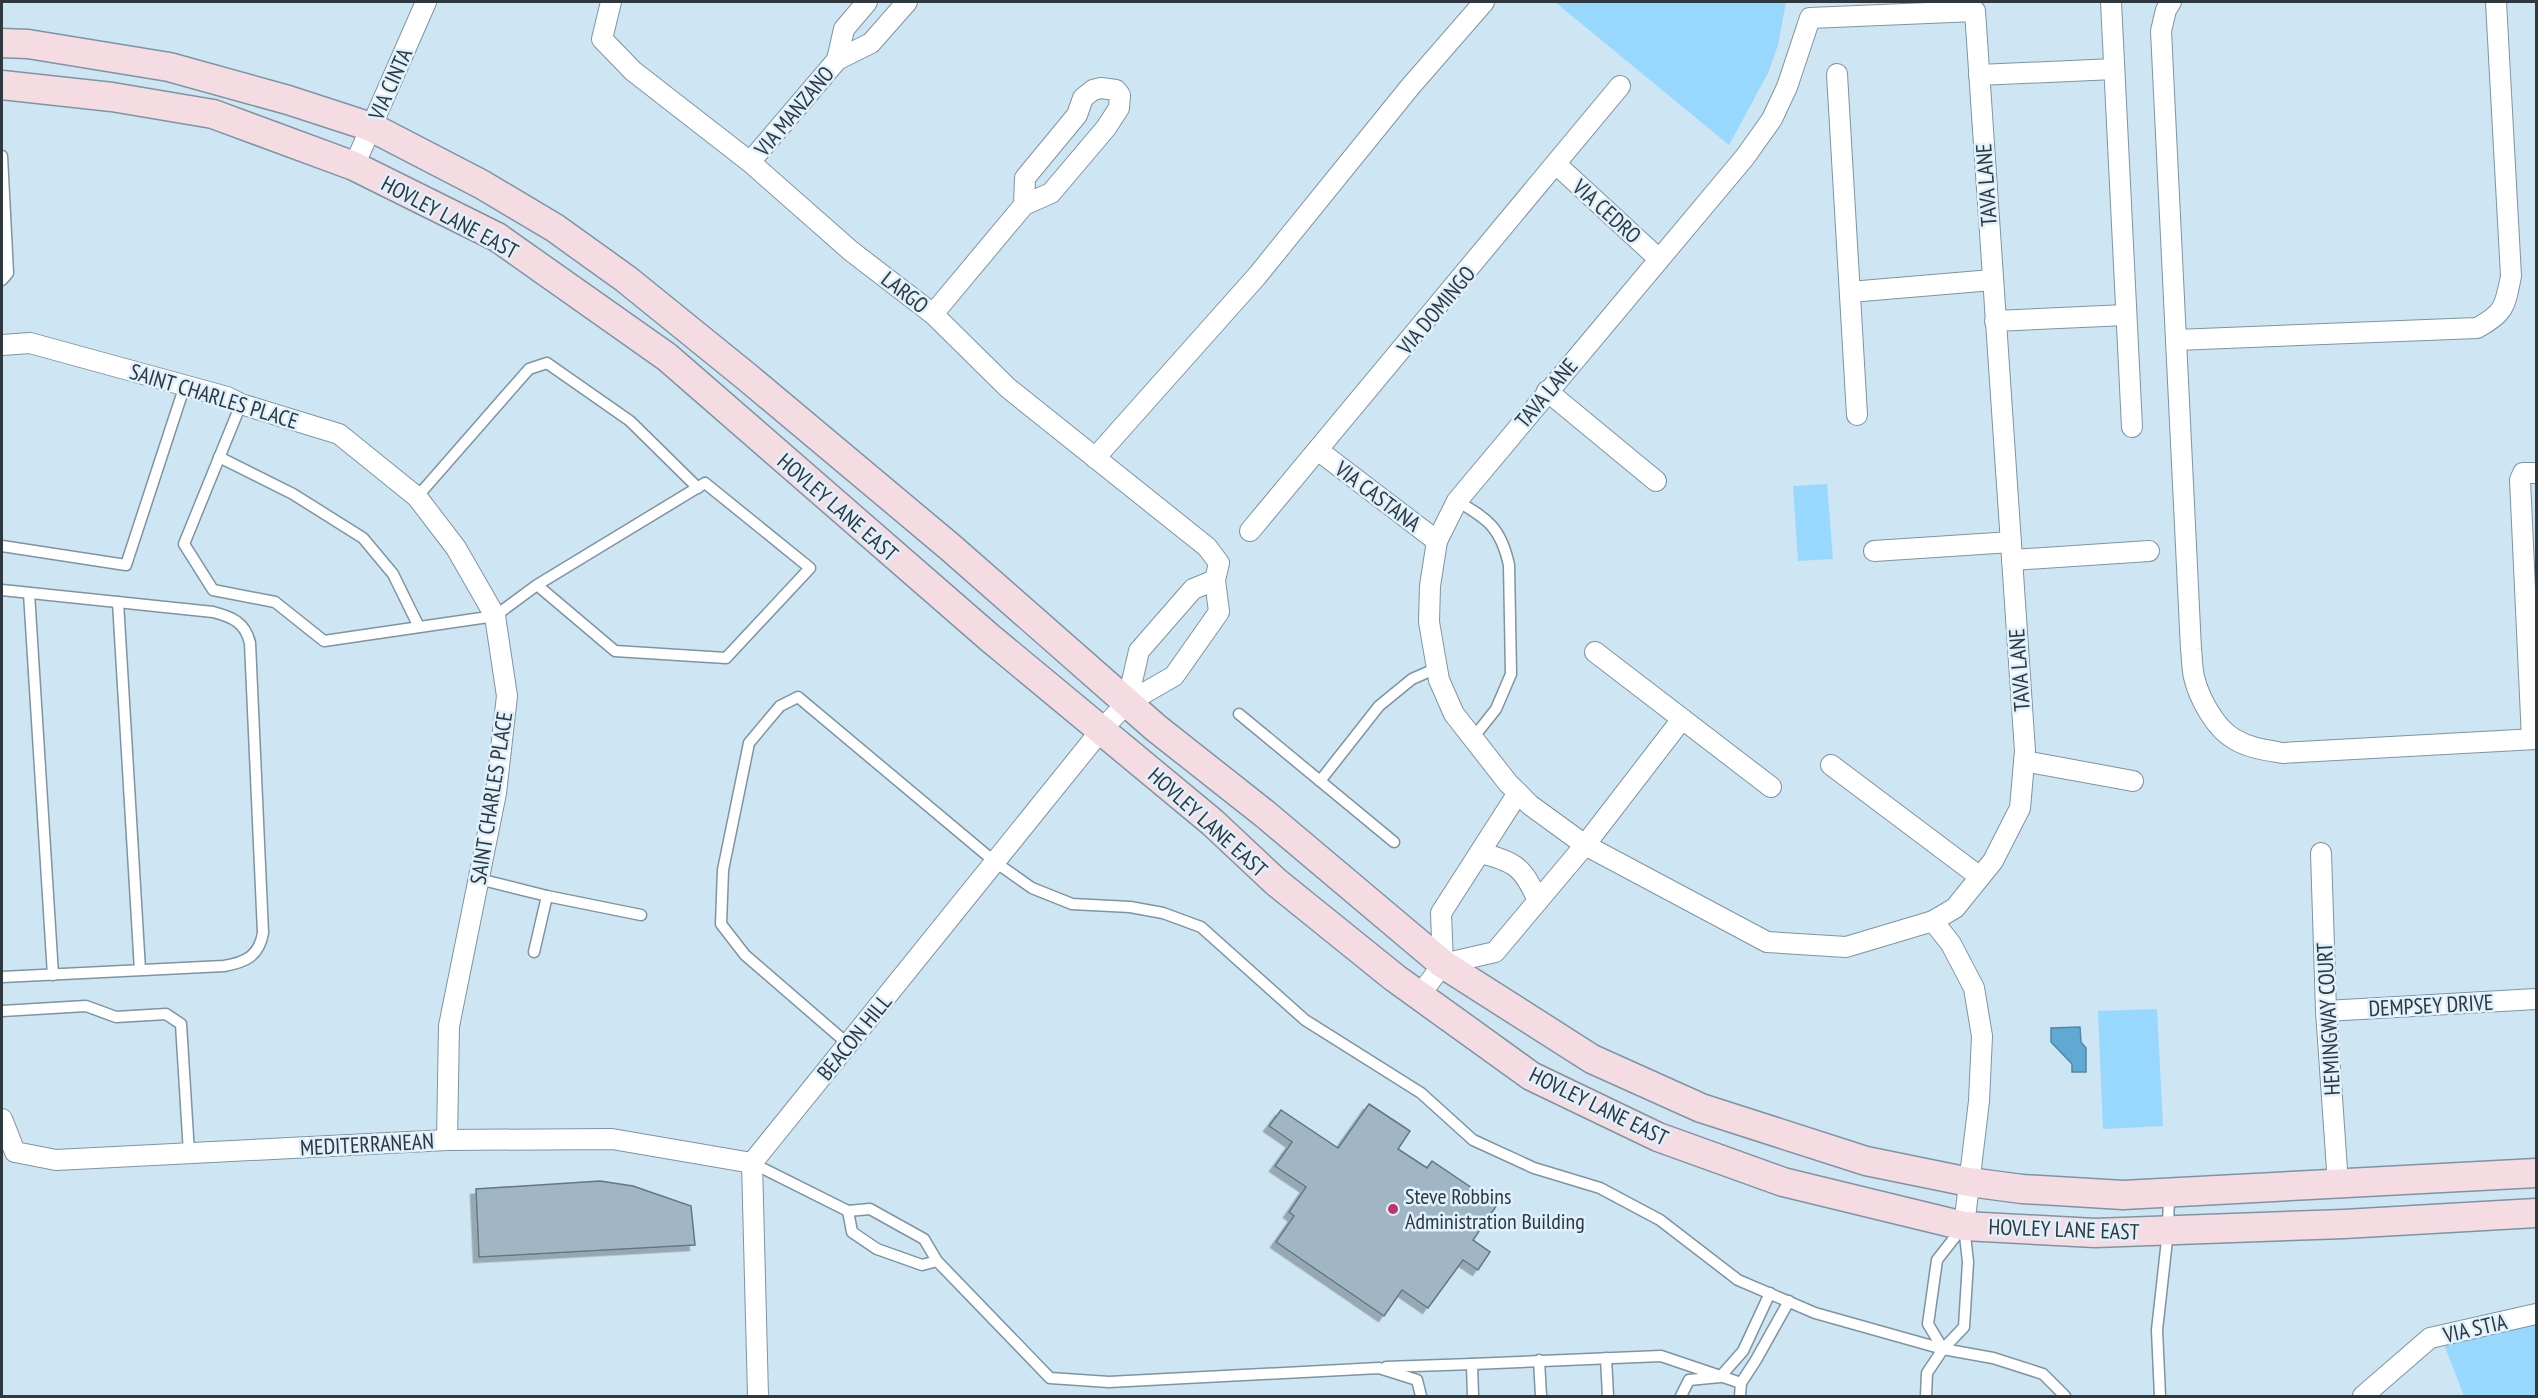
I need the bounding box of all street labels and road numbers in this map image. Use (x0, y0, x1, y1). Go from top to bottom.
street label: VIA CINTA (361, 43, 418, 125)
street label: VIA MANZANO (747, 60, 840, 163)
street label: TAVA LANE (1969, 143, 2003, 227)
street label: HOVLEY LANE EAST (377, 169, 523, 265)
street label: VIA CEDRO (1566, 172, 1647, 249)
street label: VIA DOMINGO (1390, 260, 1481, 361)
street label: LARGO (876, 265, 934, 319)
street label: TAVA LANE (1509, 352, 1583, 434)
street label: SAINT CHARLES PLACE (126, 357, 302, 435)
street label: HOVLEY LANE EAST (772, 447, 904, 567)
street label: VIA CASTANA (1329, 454, 1427, 538)
street label: TAVA LANE (2002, 628, 2036, 712)
street label: SAINT CHARLES PLACE (464, 710, 518, 886)
street label: HOVLEY LANE EAST (1143, 761, 1274, 883)
street label: HEMINGWAY COURT (2310, 942, 2346, 1096)
street label: BEACON HILL (811, 988, 897, 1086)
street label: DEMPSEY DRIVE (2368, 988, 2494, 1022)
street label: HOVLEY LANE EAST (1525, 1060, 1673, 1152)
street label: MEDITERRANEAN (299, 1127, 435, 1161)
street label: HOVLEY LANE EAST (1988, 1212, 2140, 1246)
street label: VIA STIA (2439, 1307, 2510, 1349)

